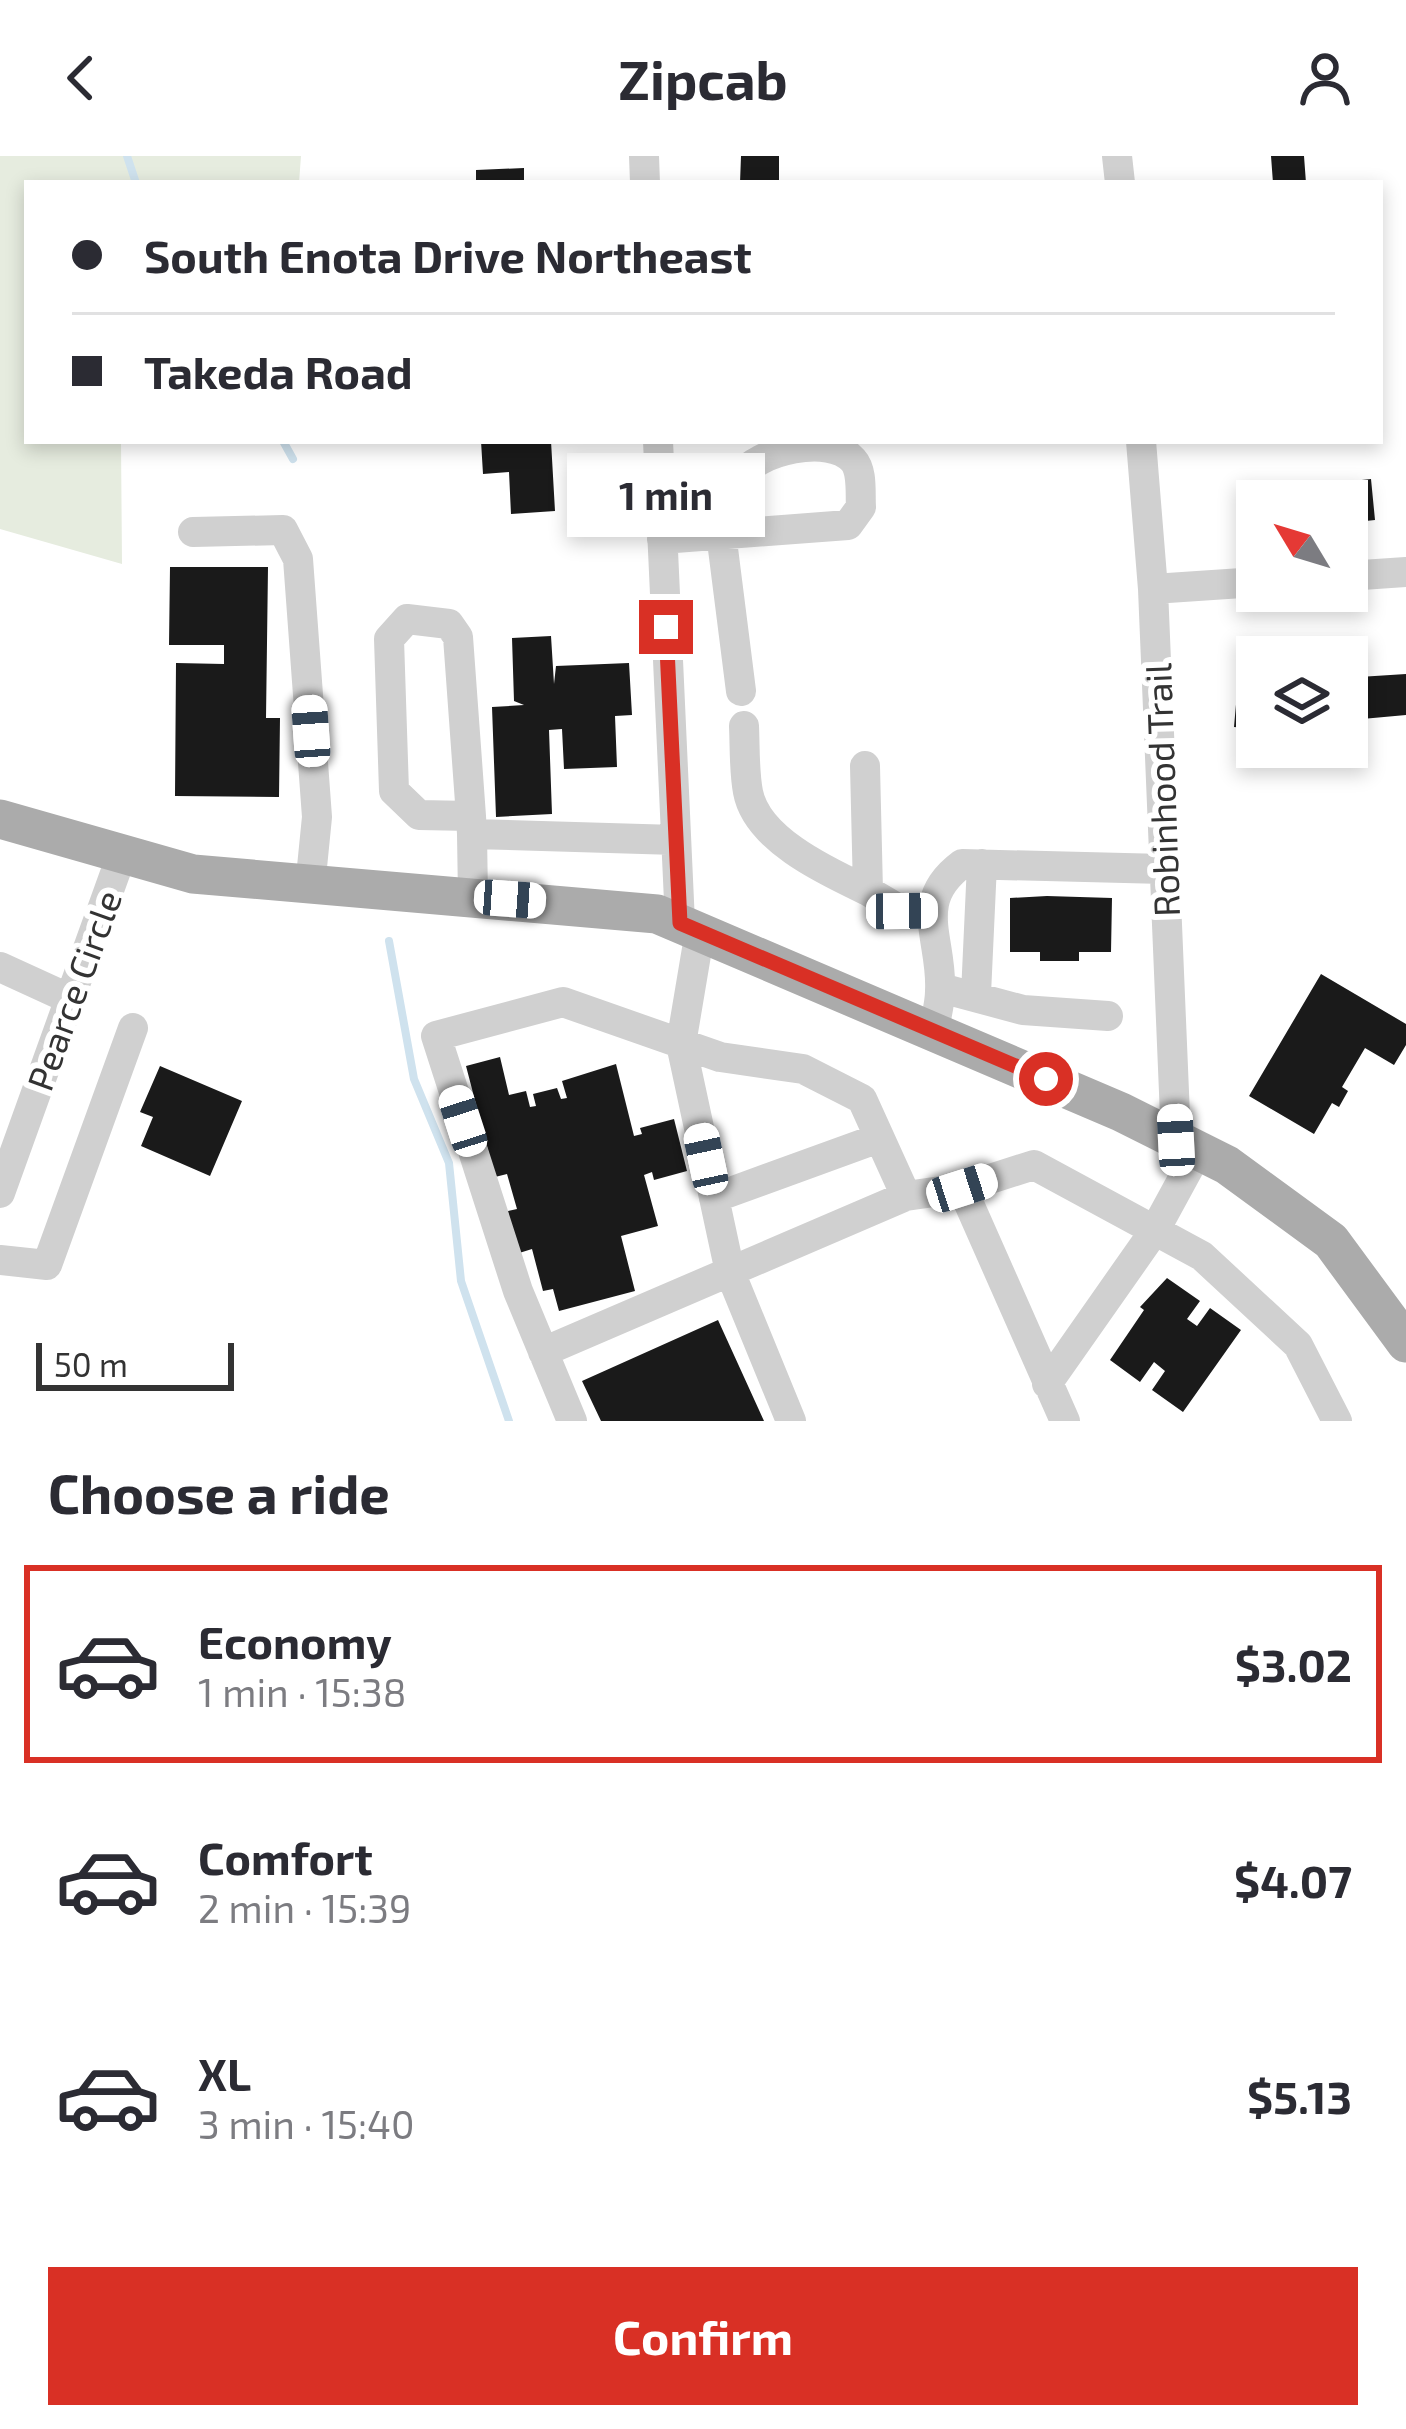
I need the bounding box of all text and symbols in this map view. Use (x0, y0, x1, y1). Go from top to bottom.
icon: back (48, 45, 114, 111)
icon: person (1292, 45, 1358, 111)
text: Zipcab (618, 46, 788, 111)
text: South Enota Drive Northeast (144, 228, 752, 282)
text: Takeda Road (144, 344, 413, 398)
callout: 1 min (567, 453, 765, 537)
text: 1 min (619, 471, 713, 518)
north arrow (1236, 480, 1368, 612)
map controls (1236, 480, 1368, 768)
route end (639, 600, 693, 654)
button: layers (1236, 636, 1368, 768)
street label: Robinhood Trail (1135, 662, 1187, 918)
car (291, 694, 331, 768)
car (473, 879, 547, 919)
street label: Pearce Circle (17, 884, 129, 1096)
car (866, 892, 938, 930)
route start (1019, 1052, 1073, 1106)
car (435, 1081, 491, 1161)
car (1156, 1103, 1196, 1177)
car (681, 1120, 731, 1198)
car (922, 1160, 1002, 1216)
scale bar (36, 1337, 234, 1390)
text: 50 m (54, 1344, 128, 1384)
text: Choose a ride (48, 1460, 390, 1525)
icon: car (54, 1610, 162, 1718)
text: Economy (198, 1614, 392, 1668)
text: $3.02 (1235, 1637, 1352, 1691)
text: 1 min · 15:38 (198, 1668, 406, 1715)
icon: car (54, 1826, 162, 1934)
text: Comfort (198, 1830, 373, 1884)
text: $4.07 (1234, 1853, 1352, 1907)
text: 2 min · 15:39 (198, 1884, 411, 1931)
icon: car (54, 2042, 162, 2150)
text: XL (198, 2046, 251, 2100)
text: $5.13 (1247, 2069, 1352, 2123)
text: 3 min · 15:40 (198, 2100, 415, 2147)
button: Confirm (48, 2267, 1358, 2405)

